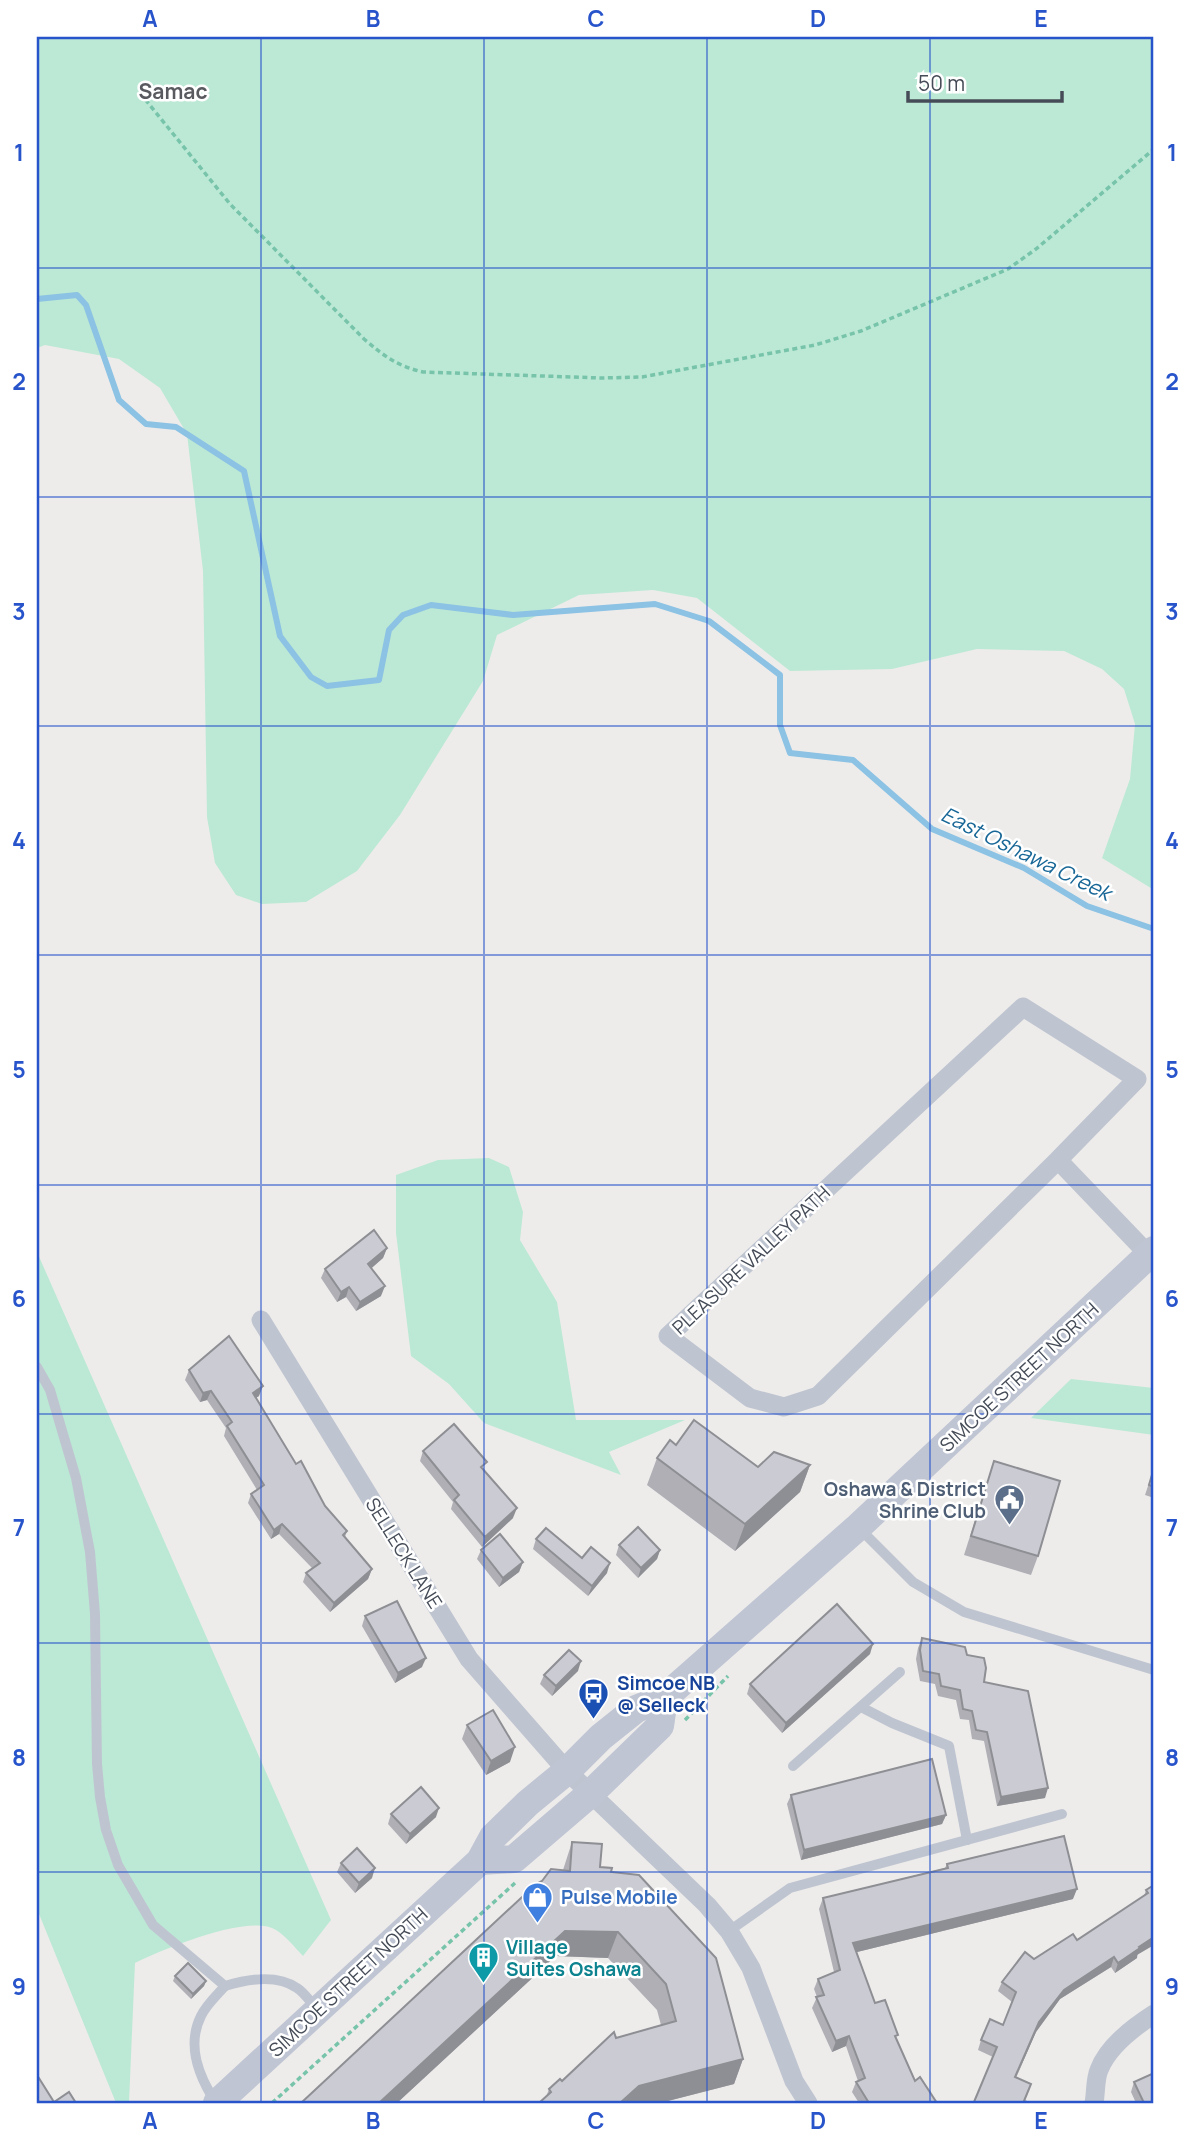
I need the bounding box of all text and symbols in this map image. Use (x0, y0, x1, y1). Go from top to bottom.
text: A (142, 2, 158, 34)
text: B (366, 2, 380, 34)
text: C (588, 2, 605, 34)
text: D (810, 2, 826, 34)
text: E (1034, 2, 1048, 34)
scale bar (908, 60, 1062, 104)
text: 50 m (918, 69, 965, 97)
district label: Samac (139, 77, 207, 105)
text: 1 (14, 136, 24, 168)
text: 1 (1167, 136, 1177, 168)
text: 2 (12, 365, 26, 397)
text: 2 (1165, 365, 1179, 397)
text: 3 (12, 595, 26, 627)
text: 3 (1165, 595, 1179, 627)
water label: East Oshawa Creek (937, 800, 1118, 908)
text: 4 (12, 824, 26, 856)
text: 4 (1165, 824, 1179, 856)
text: 5 (12, 1053, 26, 1085)
text: 5 (1165, 1053, 1179, 1085)
street label: PLEASURE VALLEY PATH (666, 1180, 836, 1340)
text: 6 (12, 1282, 26, 1314)
text: 6 (1165, 1282, 1179, 1314)
street label: SIMCOE STREET NORTH (934, 1296, 1104, 1458)
place label: Oshawa & District Shrine Club (824, 1476, 986, 1524)
public building icon: Oshawa & District Shrine Club (992, 1483, 1026, 1527)
street label: SELLECK LANE (360, 1493, 448, 1613)
text: 7 (13, 1511, 25, 1543)
text: 7 (1166, 1511, 1178, 1543)
place label: Simcoe NB @ Selleck (617, 1670, 715, 1718)
bus stop icon: Simcoe NB @ Selleck (577, 1677, 611, 1721)
text: 8 (12, 1741, 26, 1773)
text: 8 (1165, 1741, 1179, 1773)
shop icon: Pulse Mobile (521, 1880, 555, 1924)
place label: Pulse Mobile (561, 1884, 678, 1910)
street label: SIMCOE STREET NORTH (263, 1901, 433, 2063)
place label: Village Suites Oshawa (506, 1934, 642, 1982)
building icon: Village Suites Oshawa (466, 1941, 500, 1985)
text: 9 (12, 1970, 26, 2002)
text: 9 (1165, 1970, 1179, 2002)
text: A (142, 2104, 158, 2136)
text: B (366, 2104, 380, 2136)
text: C (588, 2104, 605, 2136)
text: D (810, 2104, 826, 2136)
text: E (1034, 2104, 1048, 2136)

